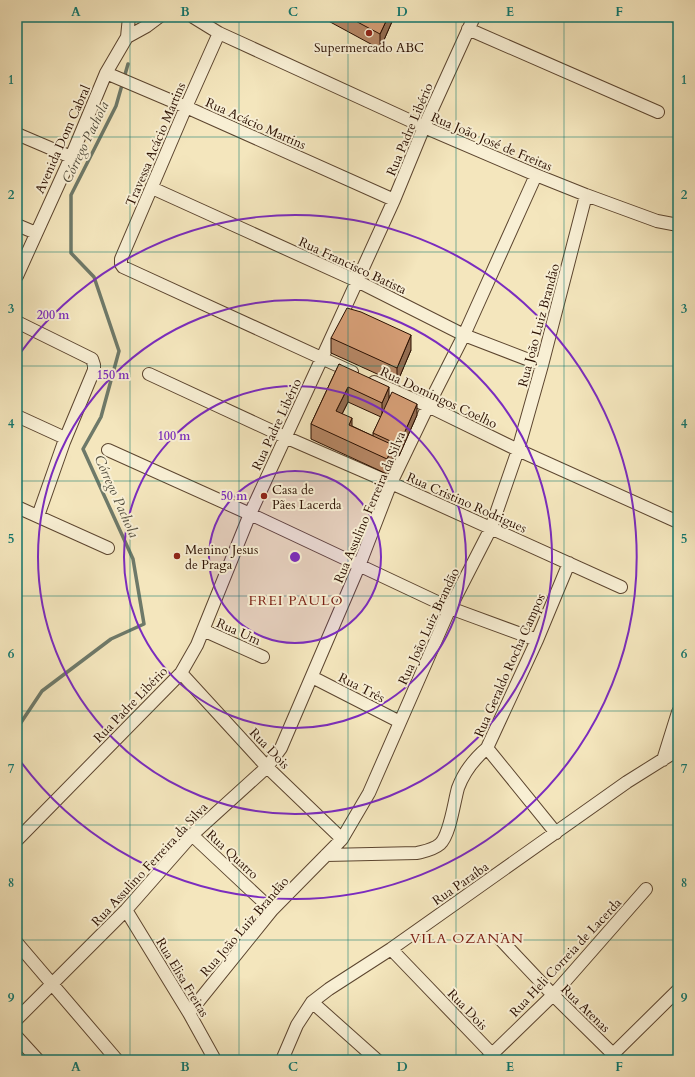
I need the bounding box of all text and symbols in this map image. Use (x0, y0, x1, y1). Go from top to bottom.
text: A (71, 3, 81, 21)
text: B (180, 3, 190, 21)
text: C (288, 3, 298, 21)
text: D (396, 3, 408, 21)
text: E (506, 3, 514, 21)
text: F (615, 3, 623, 21)
marker: Supermercado ABC (364, 28, 374, 38)
place label: Supermercado ABC (314, 39, 424, 57)
text: 1 (8, 71, 14, 89)
text: 1 (681, 71, 687, 89)
street label: Travessa Acácio Martins (122, 80, 190, 209)
street label: Rua Padre Libério (382, 80, 438, 179)
street label: Avenida Dom Cabral (31, 82, 95, 197)
street label: Rua Acácio Martins (202, 94, 309, 154)
water label: Córrego Pachola (57, 98, 113, 186)
street label: Rua João José de Freitas (428, 108, 555, 176)
text: 2 (8, 186, 15, 204)
text: 2 (681, 186, 688, 204)
street label: Rua Francisco Batista (296, 233, 410, 299)
street label: Rua João Luiz Brandão (514, 262, 564, 389)
text: 3 (8, 300, 15, 318)
text: 3 (681, 300, 688, 318)
text: 200 m (37, 307, 70, 323)
street label: Rua Domingos Coelho (377, 363, 500, 433)
text: 150 m (97, 367, 130, 383)
street label: Rua Padre Libério (248, 376, 306, 473)
text: 4 (8, 415, 15, 433)
text: 4 (681, 415, 688, 433)
text: 100 m (158, 428, 191, 444)
street label: Rua Assulino Ferreira da Silva (330, 428, 410, 586)
water label: Córrego Pachola (90, 452, 143, 541)
street label: Rua Cristino Rodrigues (404, 468, 529, 538)
place label: Casa de Pães Lacerda (272, 481, 342, 514)
text: 50 m (221, 488, 248, 504)
marker: Casa de Pães Lacerda (259, 491, 269, 501)
text: 5 (8, 530, 14, 548)
text: 5 (681, 530, 687, 548)
place label: Menino Jesus de Praga (185, 541, 258, 574)
centre of rings (288, 550, 302, 564)
marker: Menino Jesus de Praga (172, 551, 182, 561)
street label: Rua João Luiz Brandão (394, 565, 464, 688)
district label: FREI PAULO (248, 591, 344, 610)
street label: Rua Geraldo Rocha Campos (470, 591, 550, 740)
street label: Rua Um (214, 614, 264, 650)
text: 6 (8, 645, 15, 663)
text: 6 (681, 645, 688, 663)
street label: Rua Padre Libério (90, 663, 172, 747)
street label: Rua Três (335, 669, 388, 707)
street label: Rua Dois (245, 724, 293, 773)
text: 7 (8, 760, 15, 778)
text: 7 (681, 760, 688, 778)
street label: Rua Assulino Ferreira da Silva (88, 799, 212, 930)
street label: Rua Quatro (202, 826, 262, 884)
street label: Rua Paraíba (429, 858, 493, 910)
street label: Rua João Luiz Brandão (196, 873, 293, 980)
text: 8 (8, 874, 14, 892)
text: 8 (681, 874, 687, 892)
street label: Rua Heli Correia de Lacerda (506, 894, 626, 1021)
district label: VILA OZANAN (410, 929, 524, 948)
street label: Rua Elisa Freitas (151, 935, 213, 1021)
street label: Rua Atenas (557, 981, 614, 1037)
street label: Rua Dois (443, 985, 491, 1034)
text: 9 (8, 989, 15, 1007)
text: 9 (681, 989, 688, 1007)
text: A (71, 1058, 81, 1076)
text: B (180, 1058, 190, 1076)
text: C (288, 1058, 298, 1076)
text: D (396, 1058, 408, 1076)
text: E (506, 1058, 514, 1076)
text: F (615, 1058, 623, 1076)

